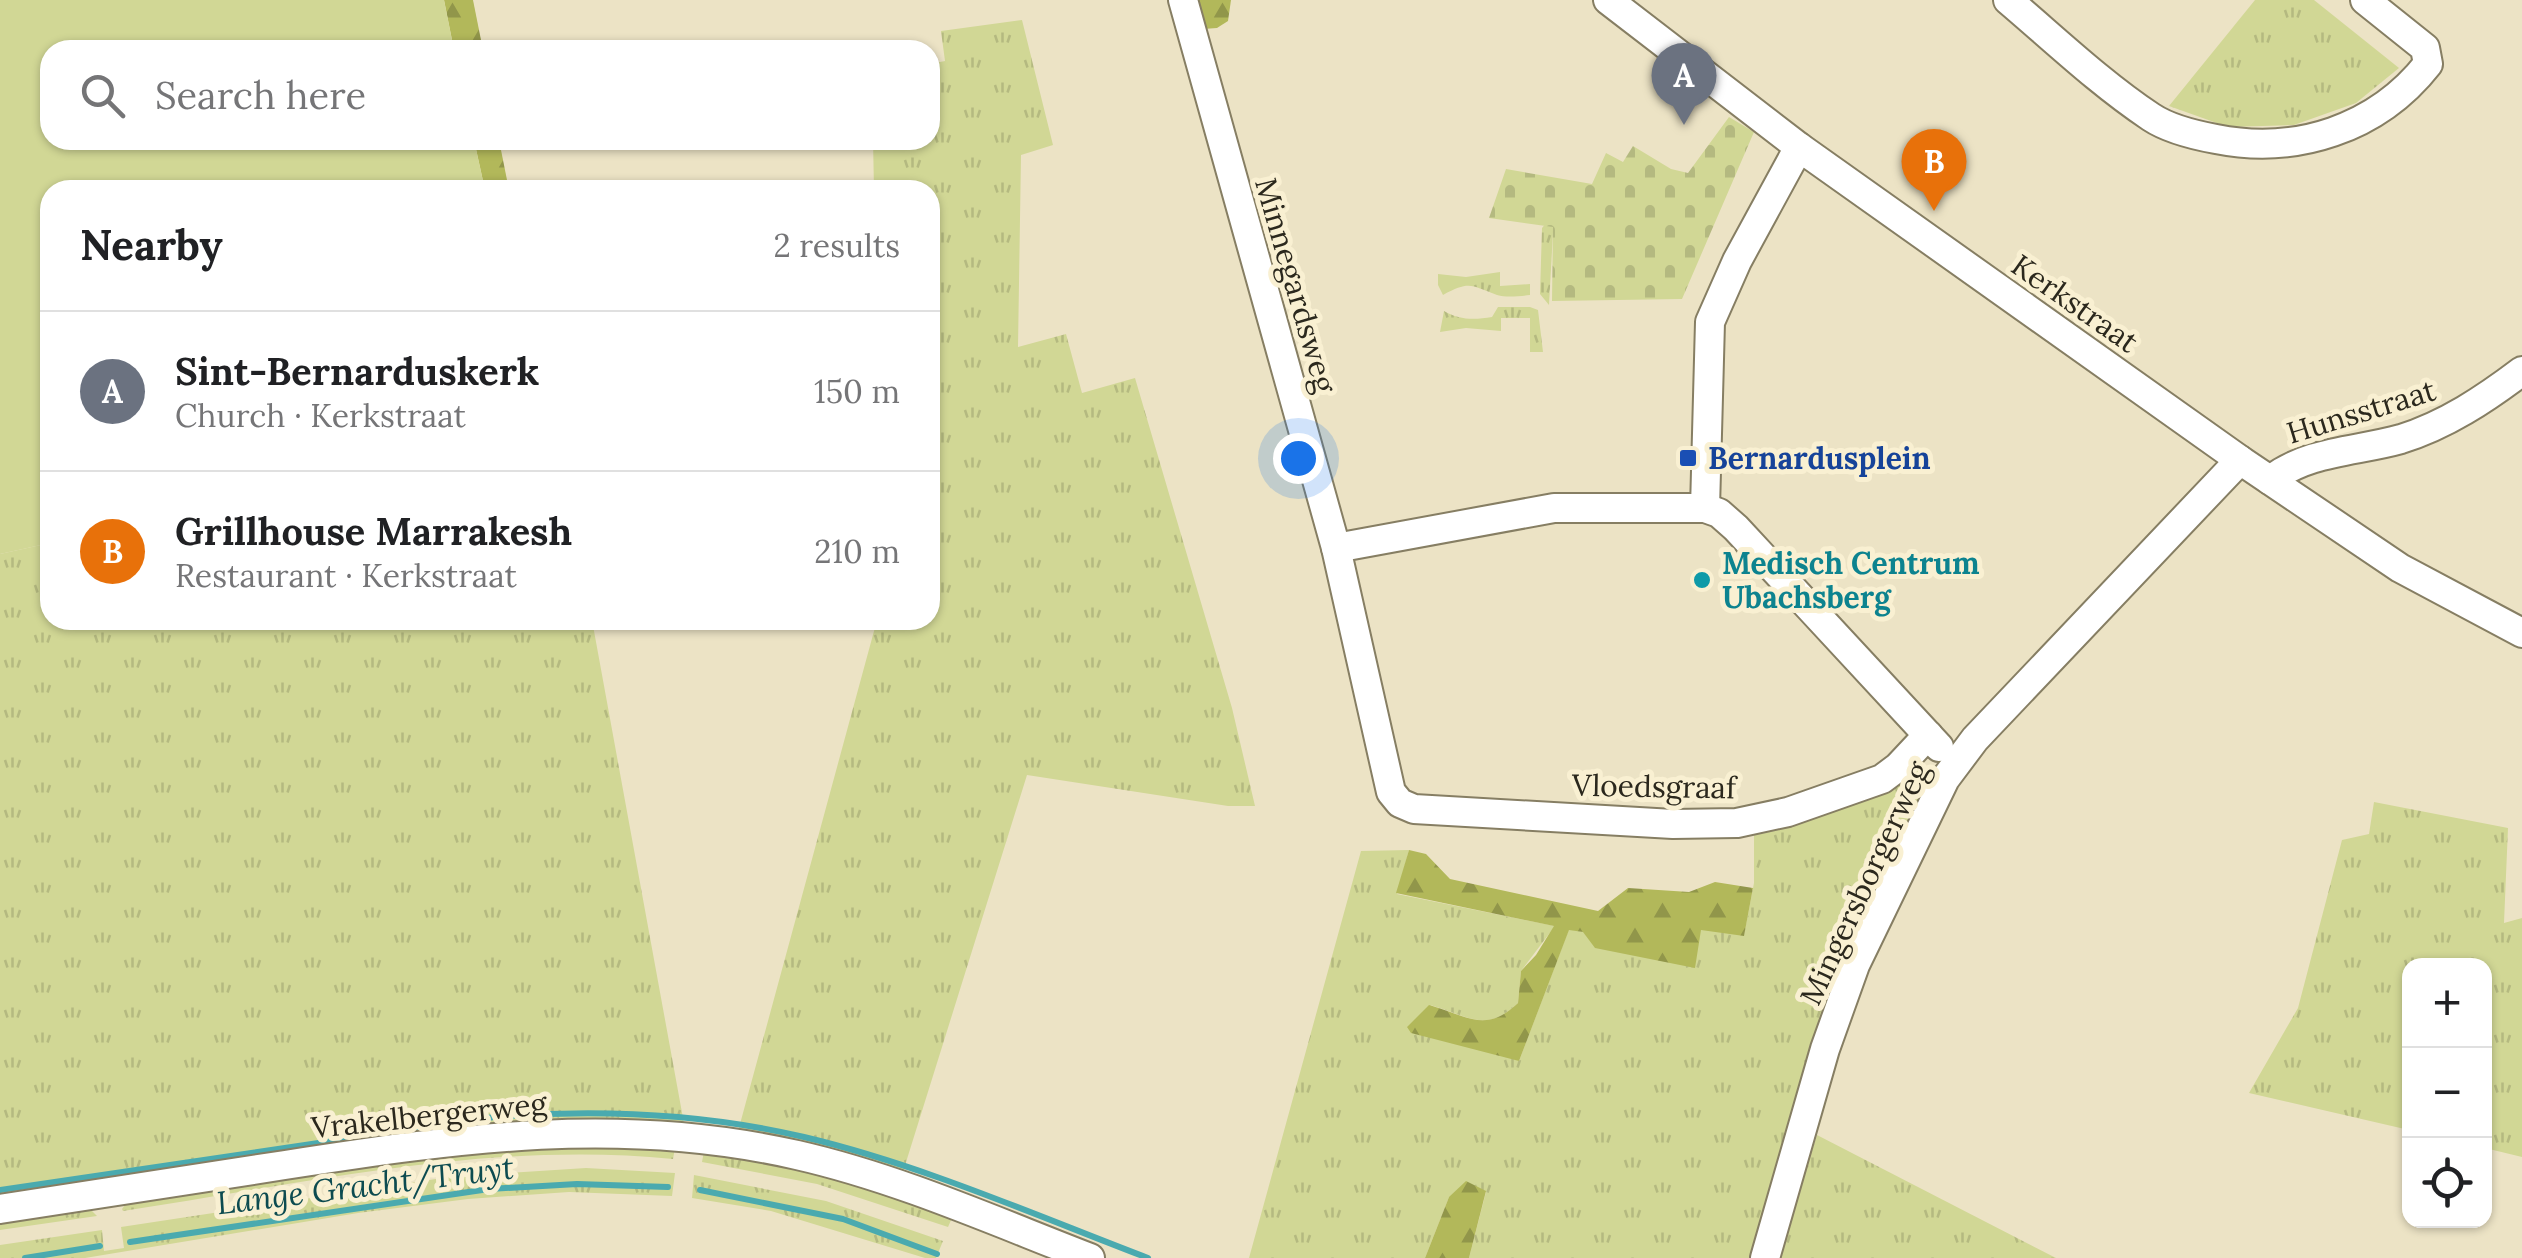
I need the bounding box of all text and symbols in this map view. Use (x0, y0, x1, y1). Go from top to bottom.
search box (40, 40, 940, 150)
pin: A (1652, 42, 1716, 125)
icon: search (75, 68, 130, 123)
text: Search here (155, 71, 366, 119)
pin: B (1902, 128, 1966, 211)
street label: Minnegardsweg (1246, 173, 1345, 398)
text: Nearby (80, 218, 223, 272)
text: 2 results (774, 225, 900, 266)
street label: Kerkstraat (2004, 246, 2146, 361)
text: Sint-Bernarduskerk (175, 347, 539, 395)
street label: Hunsstraat (2282, 370, 2440, 452)
text: A (102, 371, 123, 412)
text: 150 m (814, 371, 900, 412)
text: Church · Kerkstraat (175, 395, 466, 436)
your location (1273, 433, 1324, 484)
place label: Bernardusplein (1708, 439, 1931, 477)
marker: Bernardusplein (1677, 447, 1699, 469)
text: Grillhouse Marrakesh (175, 507, 572, 555)
text: B (102, 531, 123, 572)
text: 210 m (814, 531, 900, 572)
place label: Medisch Centrum Ubachsberg (1722, 544, 1980, 617)
text: Restaurant · Kerkstraat (175, 555, 517, 596)
marker: Medisch Centrum Ubachsberg (1691, 569, 1713, 591)
street label: Mingersborgerweg (1791, 754, 1939, 1011)
street label: Vloedsgraaf (1570, 766, 1738, 807)
map controls (2402, 958, 2492, 1228)
button: + (2402, 958, 2492, 1048)
button: − (2402, 1048, 2492, 1138)
street label: Vrakelbergerweg (308, 1084, 550, 1147)
button: locate (2402, 1138, 2492, 1228)
water label: Lange Gracht/Truyt (214, 1146, 516, 1224)

